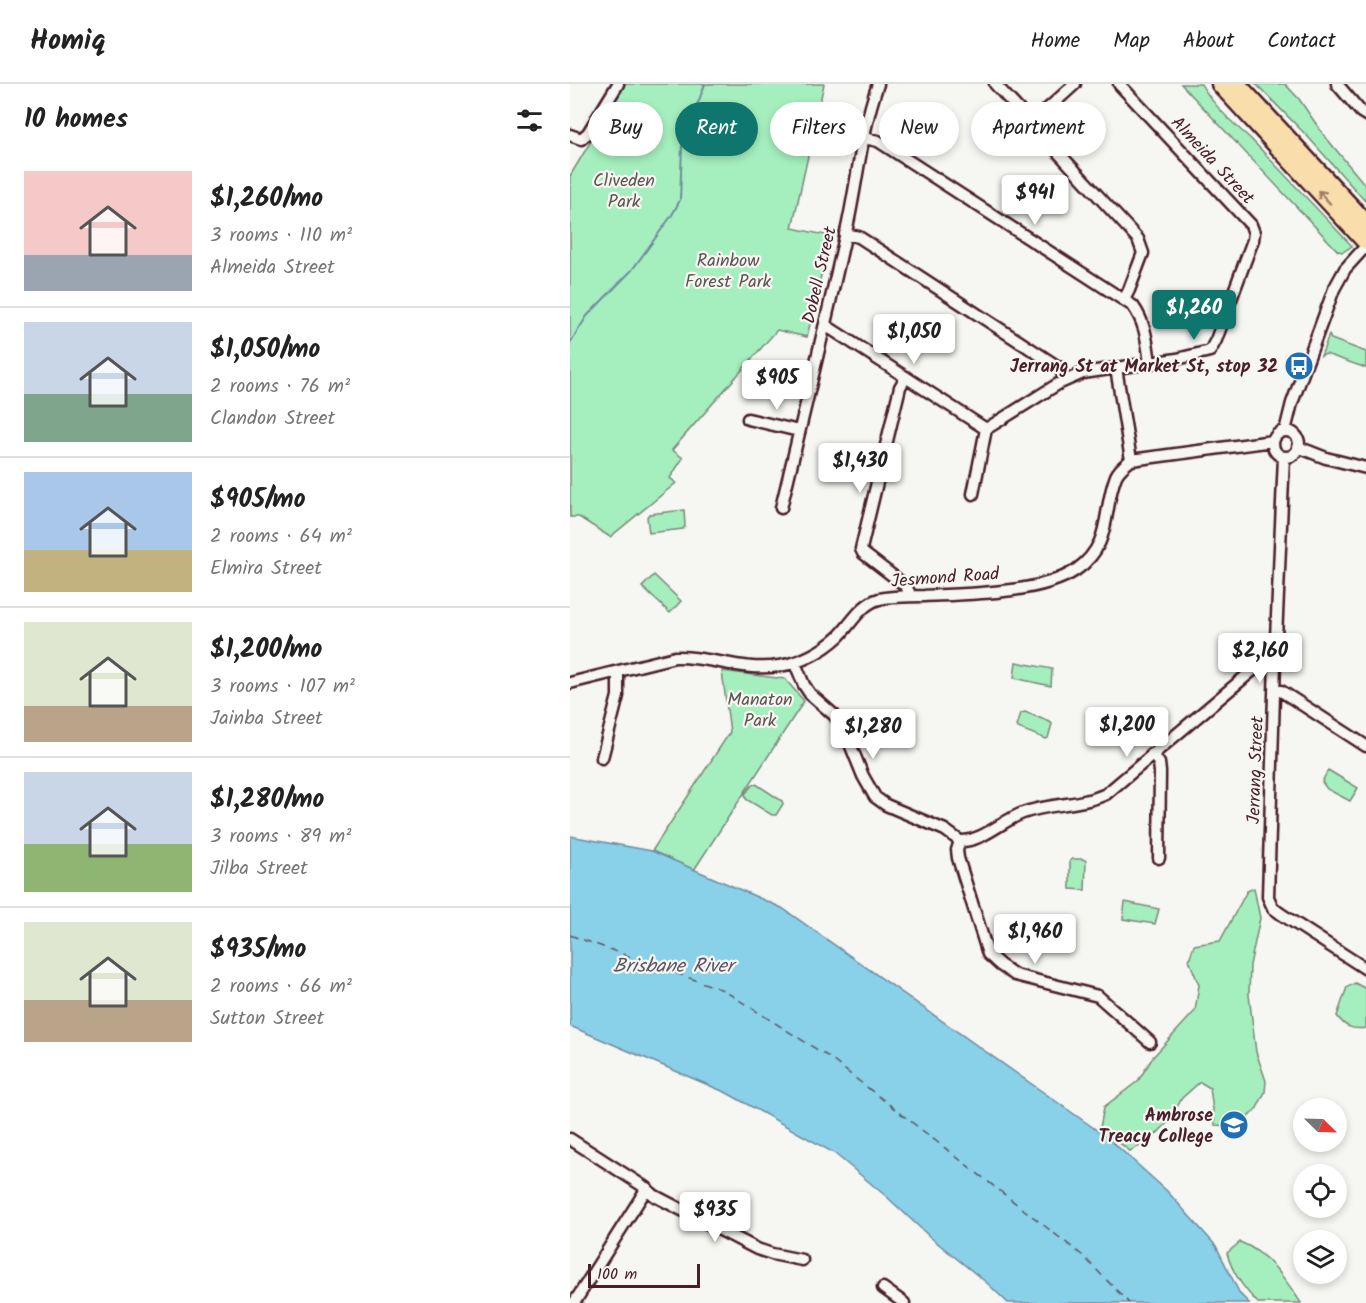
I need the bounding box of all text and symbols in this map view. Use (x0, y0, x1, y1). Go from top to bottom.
text: Homiq (30, 19, 106, 64)
text: Home (1031, 25, 1080, 58)
text: Map (1113, 25, 1150, 58)
text: About (1183, 25, 1234, 58)
text: Contact (1267, 25, 1336, 58)
text: 10 homes (24, 99, 128, 141)
chip: Buy (588, 102, 663, 156)
chip: Rent (675, 102, 758, 156)
chip: Filters (770, 102, 867, 156)
chip: New (879, 102, 959, 156)
chip: Apartment (971, 102, 1106, 156)
icon: filters (513, 104, 546, 137)
street label: Almeida Street (1163, 110, 1262, 213)
park label: Cliveden Park (593, 167, 655, 217)
pin: $941 (999, 175, 1071, 226)
text: $1,260/mo (210, 178, 323, 220)
text: $941 (1016, 178, 1054, 210)
one-way arrow (1317, 190, 1331, 205)
icon: home (72, 195, 144, 267)
text: 3 rooms · 110 m² (210, 220, 352, 252)
street label: Dobell Street (795, 223, 846, 327)
park label: Rainbow Forest Park (685, 247, 772, 297)
text: Almeida Street (210, 252, 335, 284)
pin: $1,260 (1145, 290, 1243, 341)
text: $1,260 (1166, 293, 1222, 325)
pin: $1,050 (865, 314, 963, 365)
text: $1,050 (887, 317, 941, 349)
text: $1,050/mo (210, 329, 320, 371)
icon: home (72, 346, 144, 418)
bus stop icon: Jerrang St at Market St, stop 32 (1283, 350, 1315, 382)
place label: Jerrang St at Market St, stop 32 (1010, 353, 1278, 382)
pin: $905 (741, 360, 813, 411)
text: $905 (756, 363, 798, 395)
text: 2 rooms · 76 m² (210, 371, 350, 403)
text: Clandon Street (210, 403, 335, 435)
pin: $1,430 (811, 443, 909, 494)
text: $1,430 (832, 446, 888, 478)
text: $905/mo (210, 479, 306, 521)
icon: home (72, 496, 144, 568)
text: 2 rooms · 64 m² (210, 521, 352, 553)
text: Elmira Street (210, 553, 322, 585)
street label: Jesmond Road (890, 560, 1001, 597)
text: $1,200/mo (210, 629, 322, 671)
pin: $2,160 (1211, 633, 1309, 684)
text: $2,160 (1232, 636, 1288, 668)
icon: home (72, 646, 144, 718)
text: 3 rooms · 107 m² (210, 671, 355, 703)
park label: Manaton Park (727, 686, 793, 736)
text: Jainba Street (210, 703, 323, 735)
pin: $1,200 (1078, 707, 1176, 758)
pin: $1,280 (824, 709, 922, 760)
text: $1,200 (1099, 710, 1155, 742)
text: $1,280 (845, 712, 901, 744)
street label: Jerrang Street (1240, 715, 1273, 824)
text: $1,280/mo (210, 779, 324, 821)
icon: home (72, 796, 144, 868)
text: 3 rooms · 89 m² (210, 821, 351, 853)
text: Jilba Street (210, 853, 308, 885)
pin: $1,960 (986, 914, 1084, 965)
text: $1,960 (1008, 917, 1062, 949)
text: $935/mo (210, 929, 306, 971)
icon: home (72, 946, 144, 1018)
water label: Brisbane River (613, 951, 738, 983)
text: 2 rooms · 66 m² (210, 971, 352, 1003)
text: Sutton Street (210, 1003, 324, 1035)
north arrow (1293, 1098, 1347, 1152)
map controls (1293, 1098, 1347, 1284)
place label: Ambrose Treacy College (1099, 1102, 1213, 1152)
school or university icon: Ambrose Treacy College (1218, 1109, 1250, 1141)
button: locate (1293, 1164, 1347, 1218)
pin: $935 (679, 1192, 751, 1243)
text: $935 (693, 1195, 737, 1227)
button: layers (1293, 1230, 1347, 1284)
scale bar (588, 1261, 700, 1288)
text: 100 m (597, 1262, 637, 1287)

